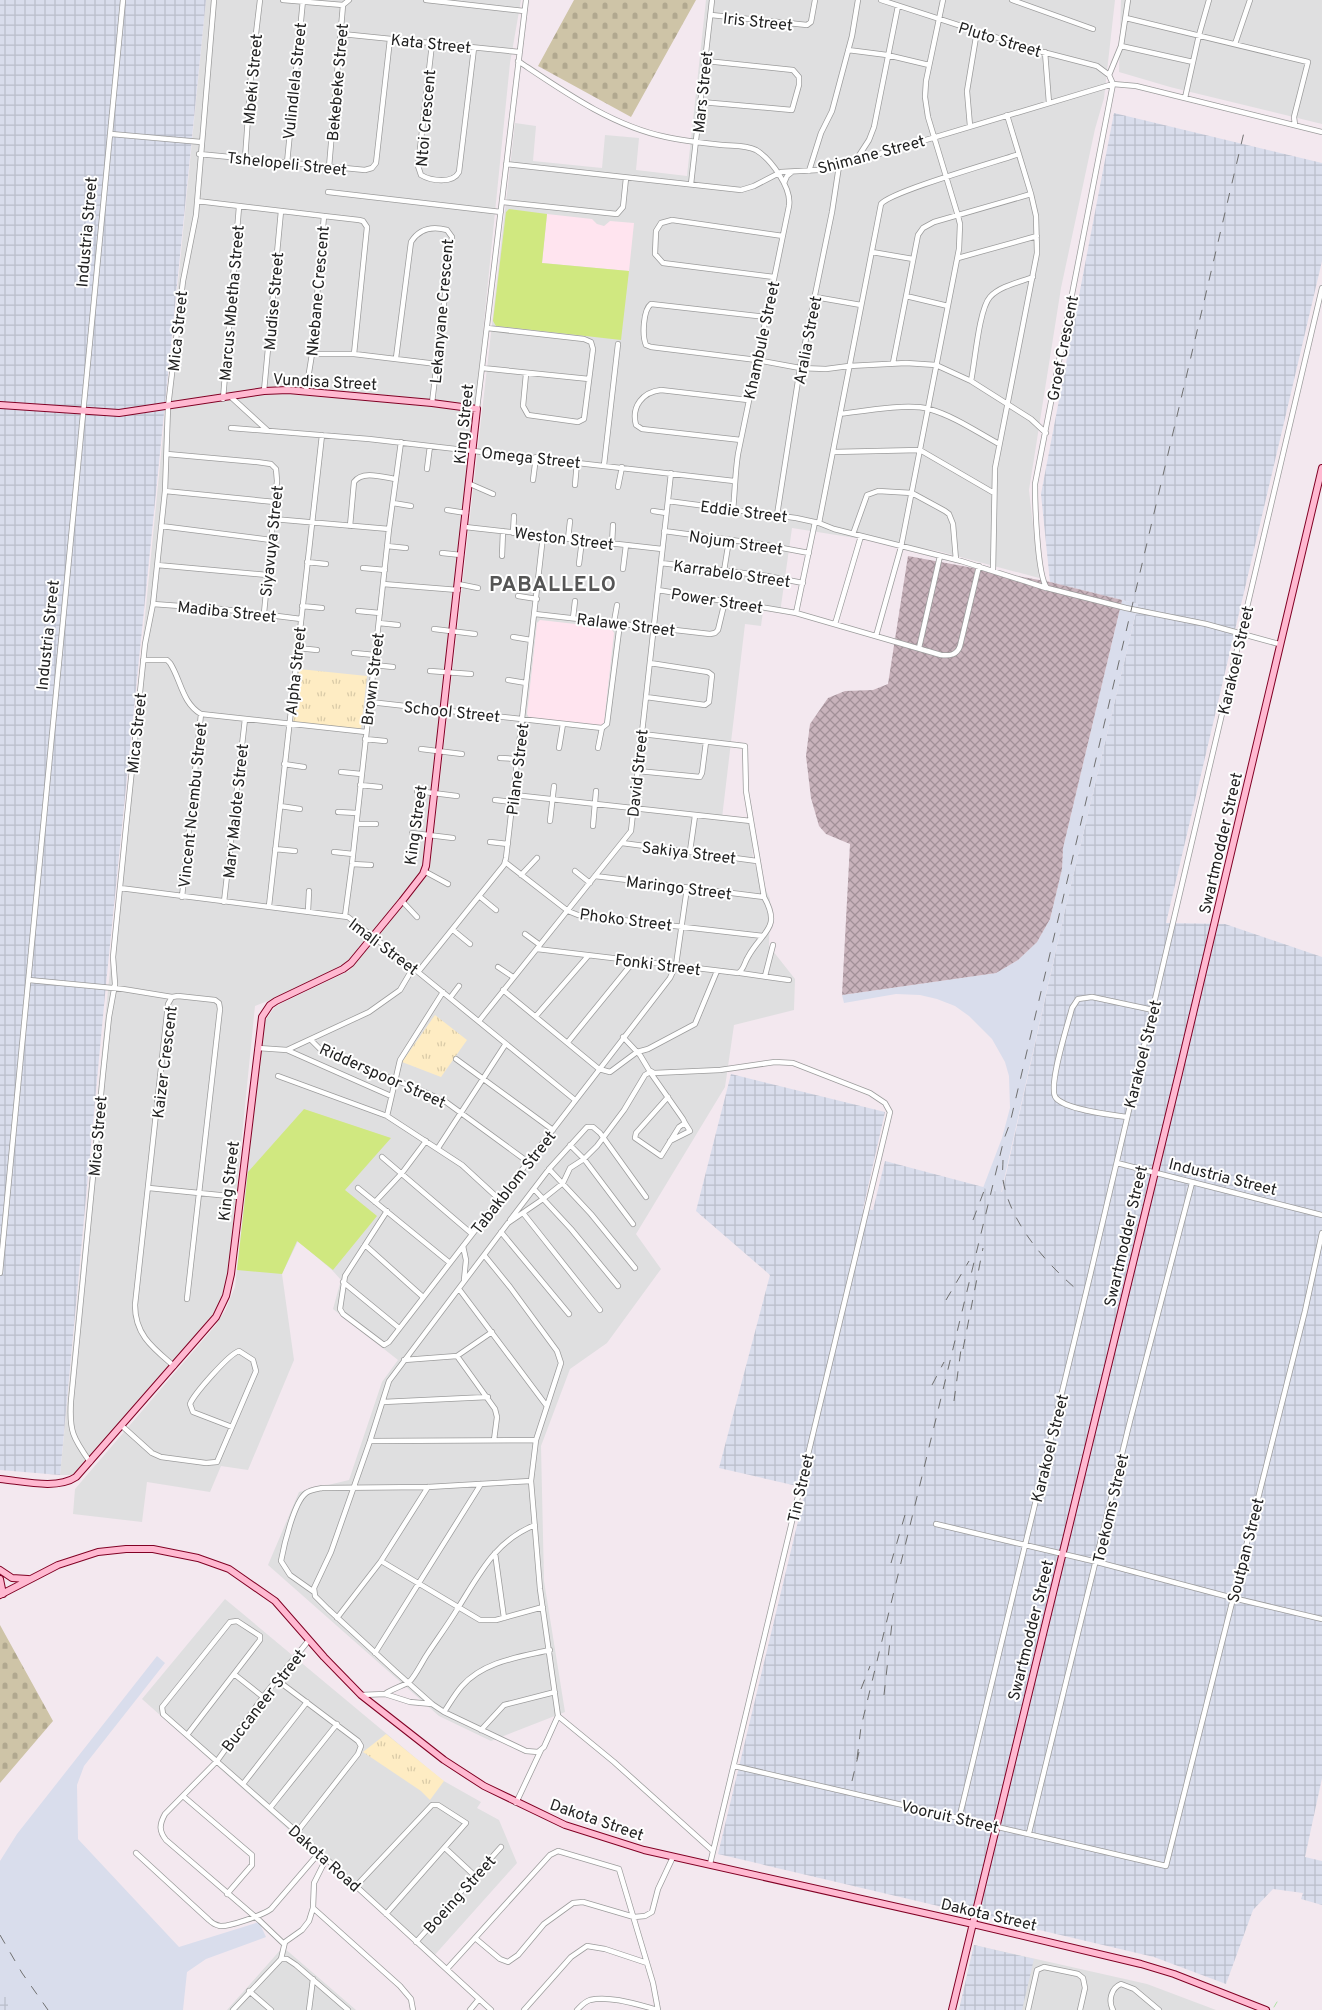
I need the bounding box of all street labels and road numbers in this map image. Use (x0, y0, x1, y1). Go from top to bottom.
street label: Iris Street (722, 9, 794, 37)
street label: Pluto Street (955, 19, 1043, 63)
street label: Vulindlela Street (280, 21, 312, 141)
street label: Bekebeke Street (324, 22, 354, 142)
street label: Kata Street (390, 31, 472, 59)
street label: Mbeki Street (240, 33, 268, 125)
street label: Mars Street (690, 50, 718, 134)
street label: Ntoi Crescent (413, 69, 441, 168)
street label: Shimane Street (816, 132, 928, 180)
street label: Tshelopeli Street (226, 149, 348, 181)
street label: Industria Street (73, 176, 103, 288)
street label: Marcus Mbetha Street (216, 224, 250, 382)
street label: Nkebane Crescent (303, 225, 335, 357)
street label: Lekanyane Crescent (427, 238, 459, 384)
street label: Mudise Street (261, 251, 289, 351)
street label: Khambule Street (741, 279, 785, 401)
street label: Mica Street (165, 290, 193, 373)
street label: Aralia Street (791, 294, 827, 386)
street label: Groef Crescent (1044, 294, 1084, 403)
street label: Vundisa Street (272, 370, 378, 396)
street label: King Street (451, 383, 479, 465)
street label: Omega Street (480, 444, 581, 474)
street label: Siyavuya Street (257, 485, 289, 598)
street label: Eddie Street (699, 498, 788, 528)
street label: Weston Street (513, 524, 615, 556)
street label: Nojum Street (687, 527, 784, 560)
street label: Karrabelo Street (672, 557, 792, 593)
street label: Industria Street (33, 579, 65, 691)
street label: Power Street (669, 585, 764, 619)
street label: Madiba Street (176, 598, 277, 628)
street label: Karakoel Street (1215, 604, 1259, 717)
street label: Ralawe Street (575, 610, 676, 642)
street label: Alpha Street (282, 626, 312, 717)
street label: Brown Street (358, 632, 390, 727)
street label: Mica Street (124, 692, 152, 775)
street label: School Street (403, 698, 501, 728)
street label: Vincent Ncembu Street (175, 721, 213, 889)
street label: Pilane Street (503, 722, 535, 816)
street label: David Street (624, 728, 654, 818)
street label: Mary Malote Street (220, 743, 254, 880)
street label: Swartmodder Street (1196, 771, 1248, 916)
street label: King Street (401, 784, 432, 867)
street label: Sakiya Street (640, 838, 737, 870)
street label: Maringo Street (625, 873, 733, 905)
street label: Phoko Street (578, 905, 673, 937)
street label: Imali Street (344, 915, 422, 980)
street label: Fonki Street (614, 951, 702, 981)
street label: Karakoel Street (1121, 998, 1167, 1111)
street label: Kaizer Crescent (149, 1005, 183, 1120)
street label: Ridderspoor Street (316, 1040, 449, 1114)
street label: Mica Street (86, 1095, 112, 1177)
street label: Tabakblom Street (468, 1127, 561, 1239)
street label: King Street (215, 1140, 245, 1223)
street label: Industria Street (1166, 1155, 1279, 1201)
street label: Swartmodder Street (1101, 1164, 1153, 1309)
street label: Karakoel Street (1028, 1392, 1074, 1505)
street label: Tin Street (784, 1452, 820, 1525)
street label: Toekoms Street (1090, 1452, 1134, 1565)
street label: Soutpan Street (1224, 1496, 1270, 1605)
street label: Swartmodder Street (1005, 1558, 1059, 1703)
street label: Buccaneer Street (218, 1646, 311, 1757)
street label: Dakota Street (547, 1795, 646, 1846)
street label: Vooruit Street (899, 1797, 1000, 1839)
street label: Dakota Road (283, 1822, 364, 1897)
street label: Boeing Street (420, 1852, 501, 1939)
street label: Dakota Street (939, 1895, 1039, 1937)

